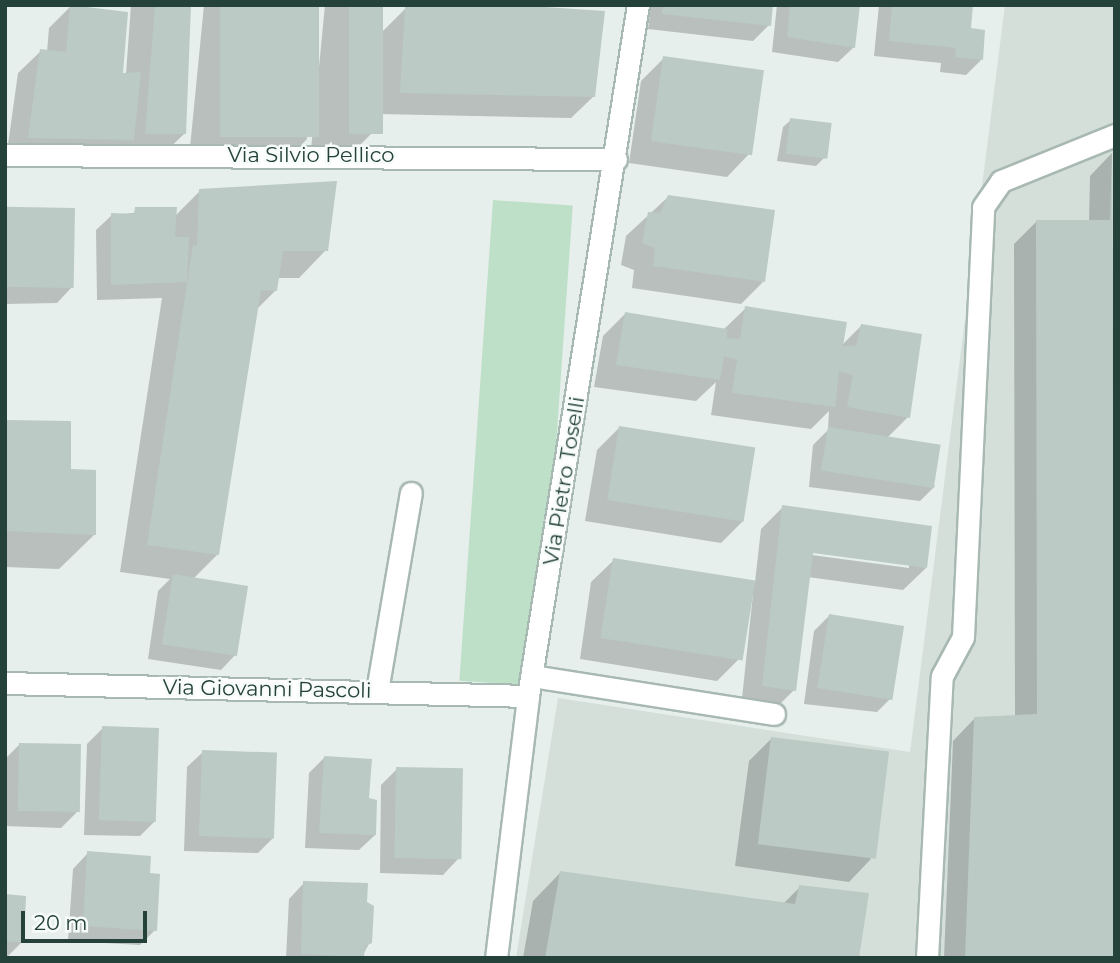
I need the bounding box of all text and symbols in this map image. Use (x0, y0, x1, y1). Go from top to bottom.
street label: Via Silvio Pellico (228, 142, 394, 168)
street label: Via Pietro Toselli (538, 395, 590, 567)
street label: Via Giovanni Pascoli (162, 675, 372, 703)
scale bar (24, 897, 150, 941)
text: 20 m (34, 910, 88, 935)

